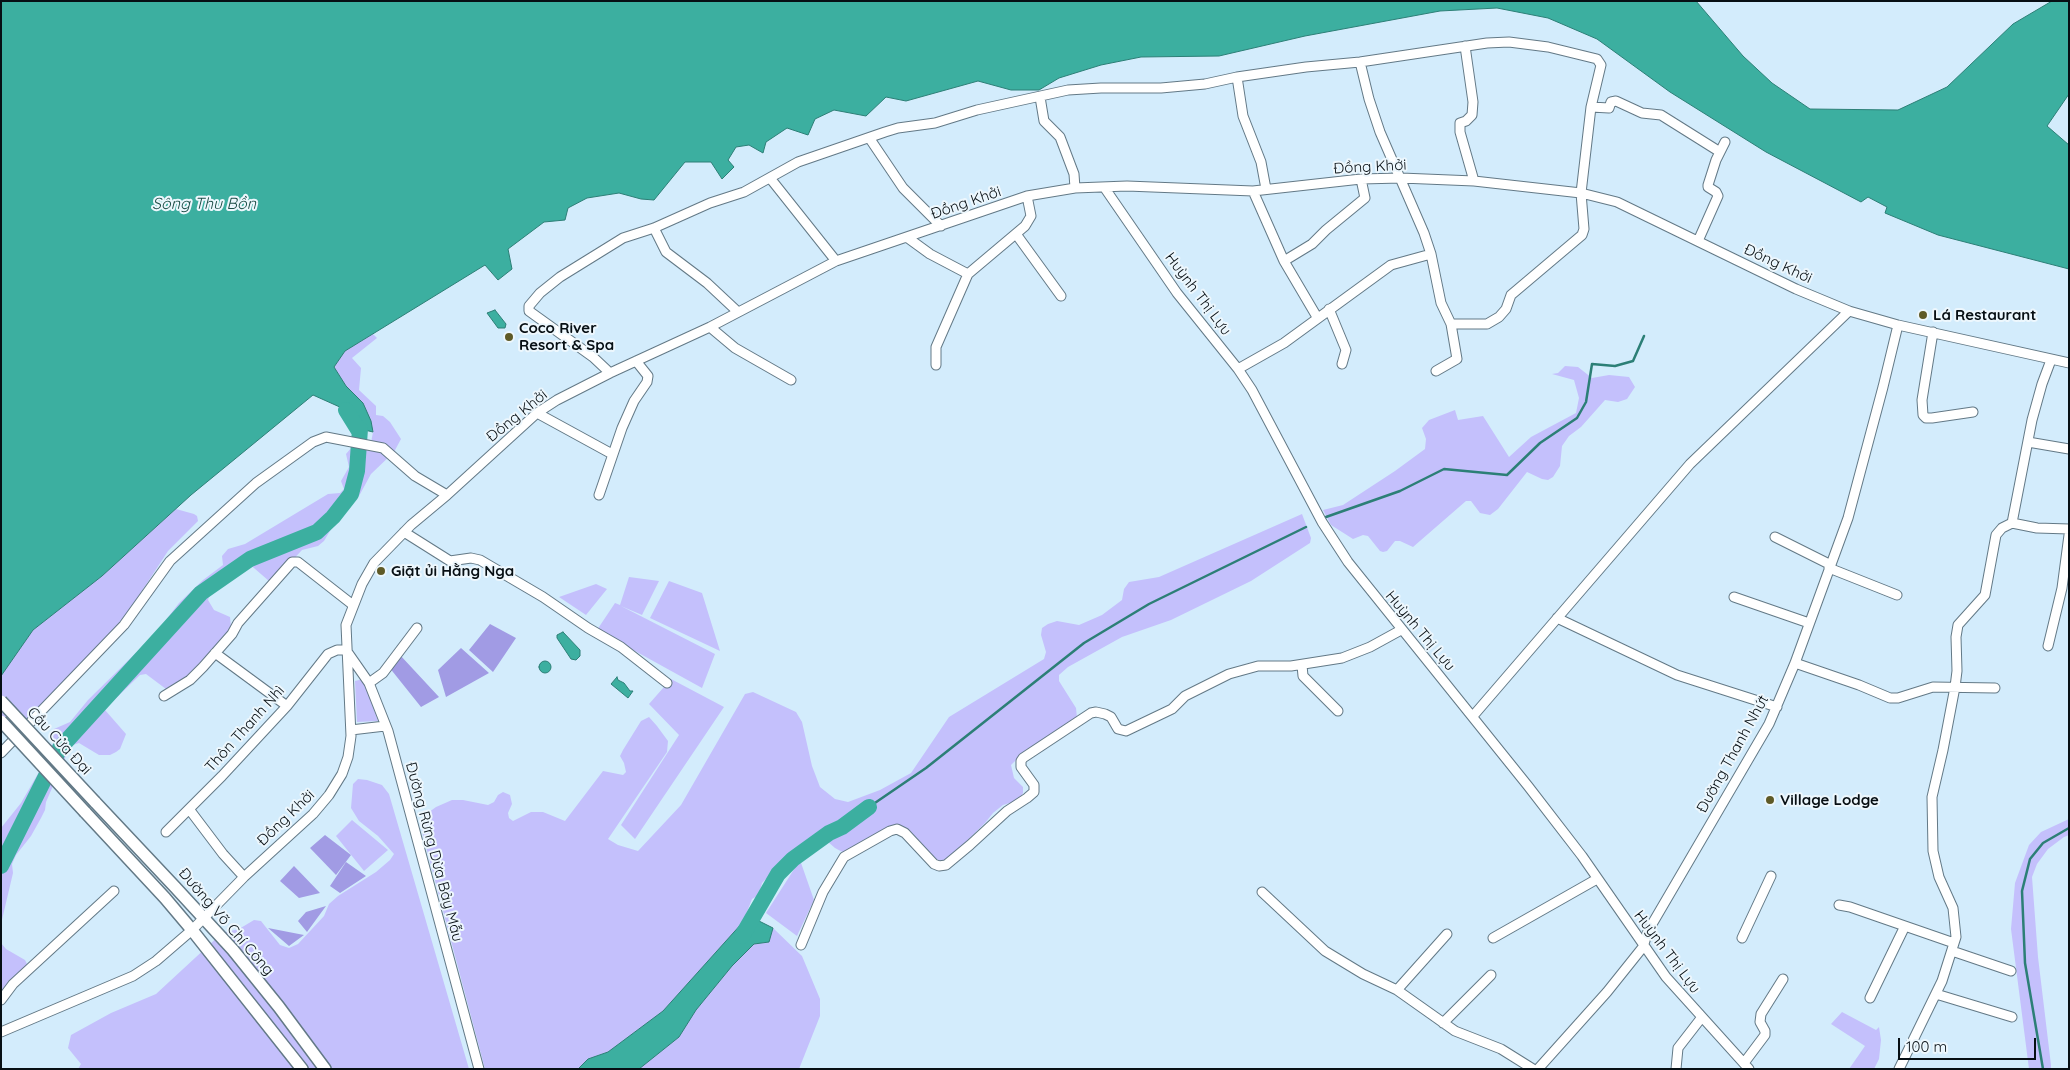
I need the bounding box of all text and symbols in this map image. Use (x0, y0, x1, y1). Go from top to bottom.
street label: Đồng Khởi (1333, 156, 1407, 178)
street label: Đồng Khởi (929, 183, 1003, 223)
water label: Sông Thu Bồn (152, 194, 256, 214)
street label: Đồng Khởi (1741, 240, 1815, 288)
street label: Huỳnh Thị Lựu (1161, 249, 1235, 339)
place label: Lá Restaurant (1933, 306, 2036, 324)
marker: Lá Restaurant (1917, 309, 1929, 321)
place label: Coco River Resort & Spa (519, 319, 614, 354)
marker: Coco River Resort & Spa (503, 331, 515, 343)
street label: Đồng Khởi (483, 386, 551, 446)
place label: Giặt ủi Hằng Nga (391, 562, 514, 580)
marker: Giặt ủi Hằng Nga (375, 565, 387, 577)
street label: Huỳnh Thị Lựu (1381, 587, 1459, 675)
street label: Thôn Thanh Nhì (202, 682, 288, 776)
street label: Đường Thanh Nhứt (1693, 692, 1773, 816)
street label: Cầu Cửa Đại (23, 703, 95, 779)
street label: Đường Rừng Dừa Bảy Mẫu (401, 760, 467, 944)
street label: Đồng Khởi (254, 786, 318, 850)
place label: Village Lodge (1780, 791, 1879, 809)
marker: Village Lodge (1764, 794, 1776, 806)
street label: Đường Võ Chí Công (175, 865, 277, 979)
street label: Huỳnh Thị Lựu (1630, 907, 1704, 997)
scale bar (1900, 1028, 2038, 1060)
text: 100 m (1906, 1037, 1947, 1056)

